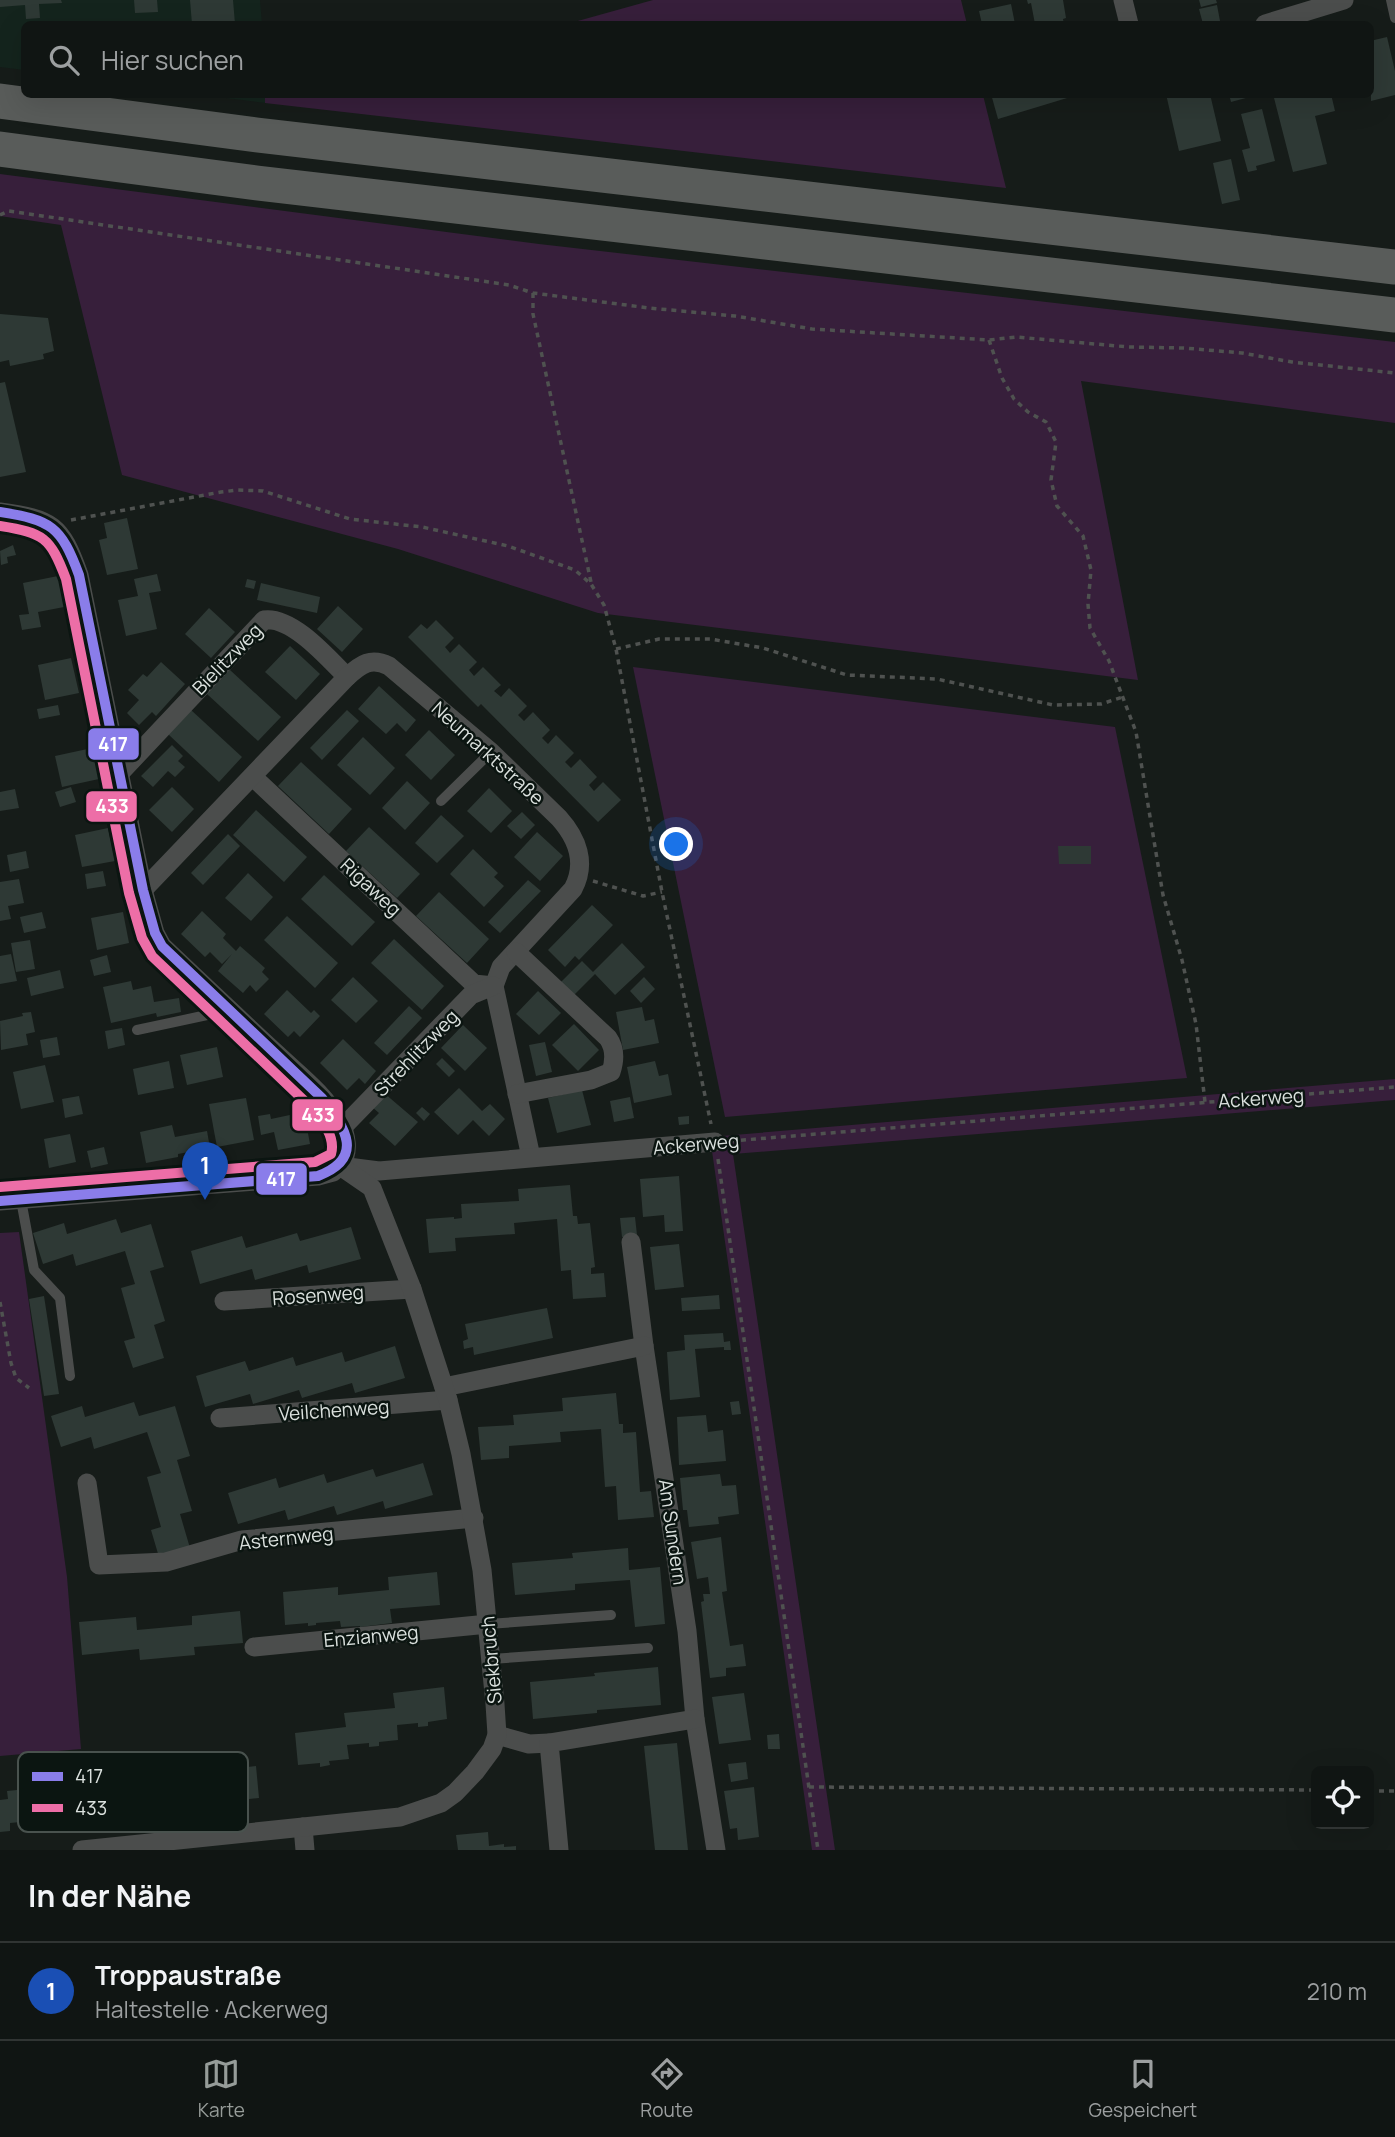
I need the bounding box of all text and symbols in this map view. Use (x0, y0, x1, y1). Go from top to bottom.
search box (21, 21, 1374, 98)
icon: search (45, 41, 83, 79)
text: Hier suchen (101, 42, 244, 78)
street label: Bielitzweg (186, 617, 268, 701)
street label: Neumarktstraße (426, 695, 550, 811)
line badge: 417 (87, 727, 140, 761)
text: 417 (98, 731, 128, 757)
line badge: 433 (85, 790, 138, 823)
text: 433 (95, 793, 129, 819)
your location (659, 827, 693, 861)
street label: Rigaweg (335, 852, 407, 922)
street label: Strehlitzweg (368, 1004, 464, 1102)
street label: Ackerweg (1217, 1082, 1305, 1114)
line badge: 433 (291, 1098, 344, 1132)
text: 433 (301, 1102, 335, 1128)
street label: Ackerweg (652, 1127, 740, 1161)
pin: 1 (182, 1142, 228, 1200)
line badge: 417 (255, 1162, 308, 1196)
text: 417 (266, 1166, 296, 1192)
street label: Rosenweg (271, 1279, 365, 1311)
street label: Veilchenweg (278, 1393, 390, 1427)
street label: Am Sundern (653, 1477, 693, 1587)
street label: Asternweg (237, 1520, 335, 1556)
street label: Siekbruch (474, 1615, 508, 1705)
street label: Enzianweg (323, 1619, 419, 1653)
legend (18, 1752, 248, 1832)
text: 417 (75, 1763, 103, 1789)
map controls (1311, 1766, 1374, 1829)
button: locate (1311, 1766, 1374, 1829)
text: 433 (75, 1795, 107, 1821)
text: In der Nähe (28, 1875, 191, 1916)
text: Troppaustraße (95, 1957, 281, 1993)
text: 1 (46, 1975, 56, 2007)
text: 210 m (1307, 1975, 1367, 2007)
text: Haltestelle · Ackerweg (95, 1993, 328, 2025)
tab: Karte (198, 2055, 245, 2123)
tab: Route (640, 2055, 693, 2123)
tab: Gespeichert (1089, 2055, 1197, 2123)

